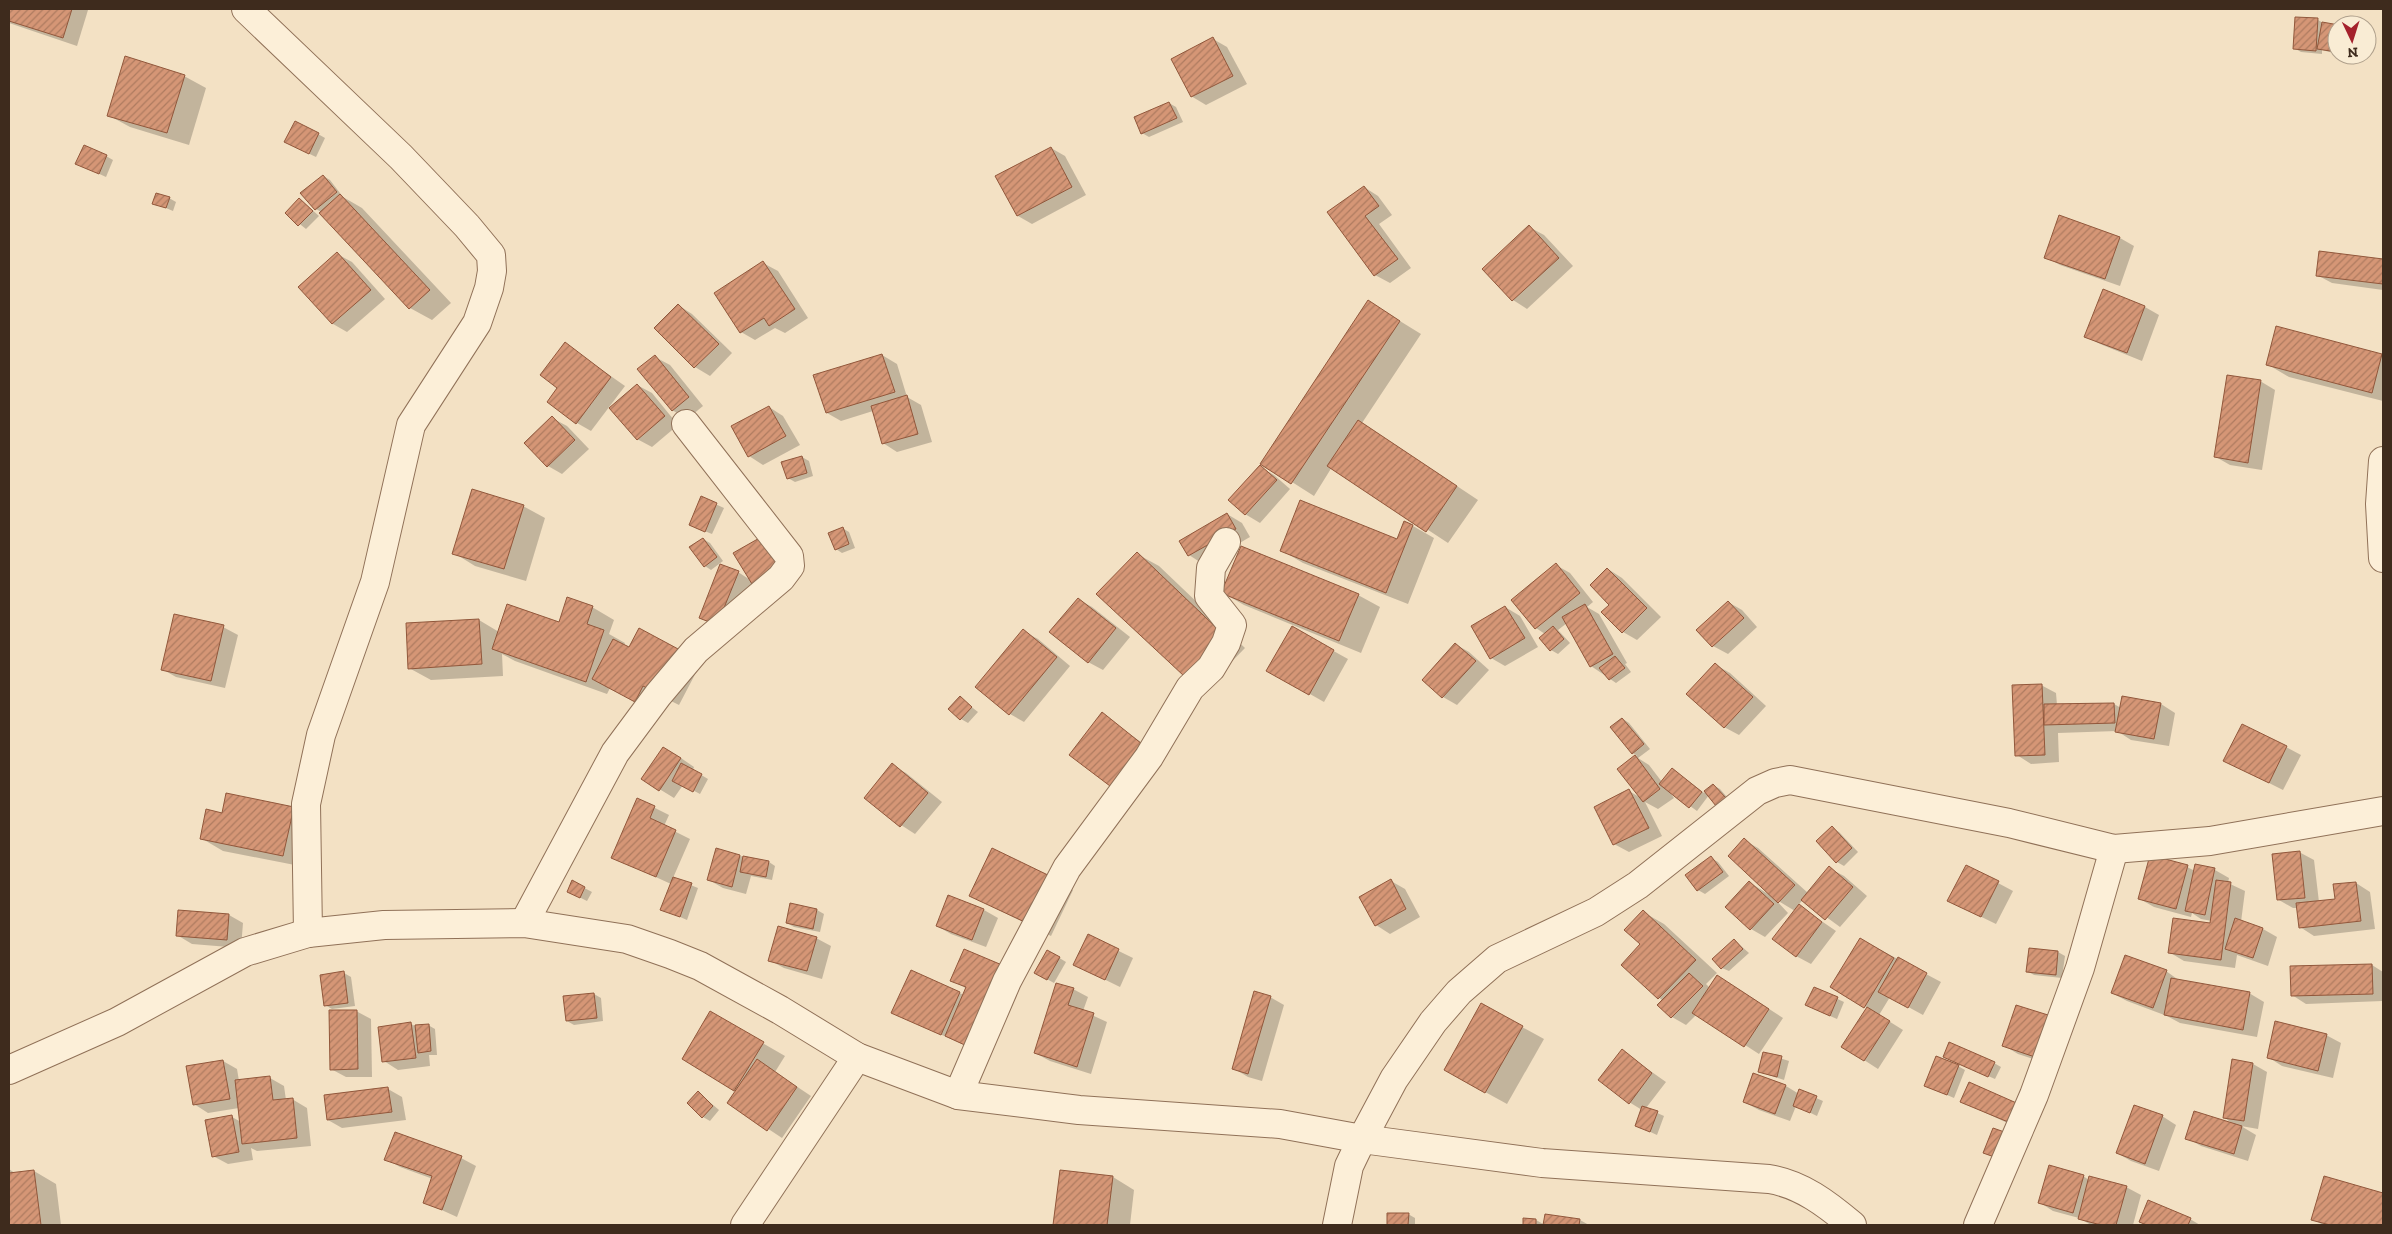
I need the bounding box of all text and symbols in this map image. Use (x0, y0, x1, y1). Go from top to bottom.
north arrow (2327, 15, 2377, 65)
text: N (2347, 44, 2359, 61)

